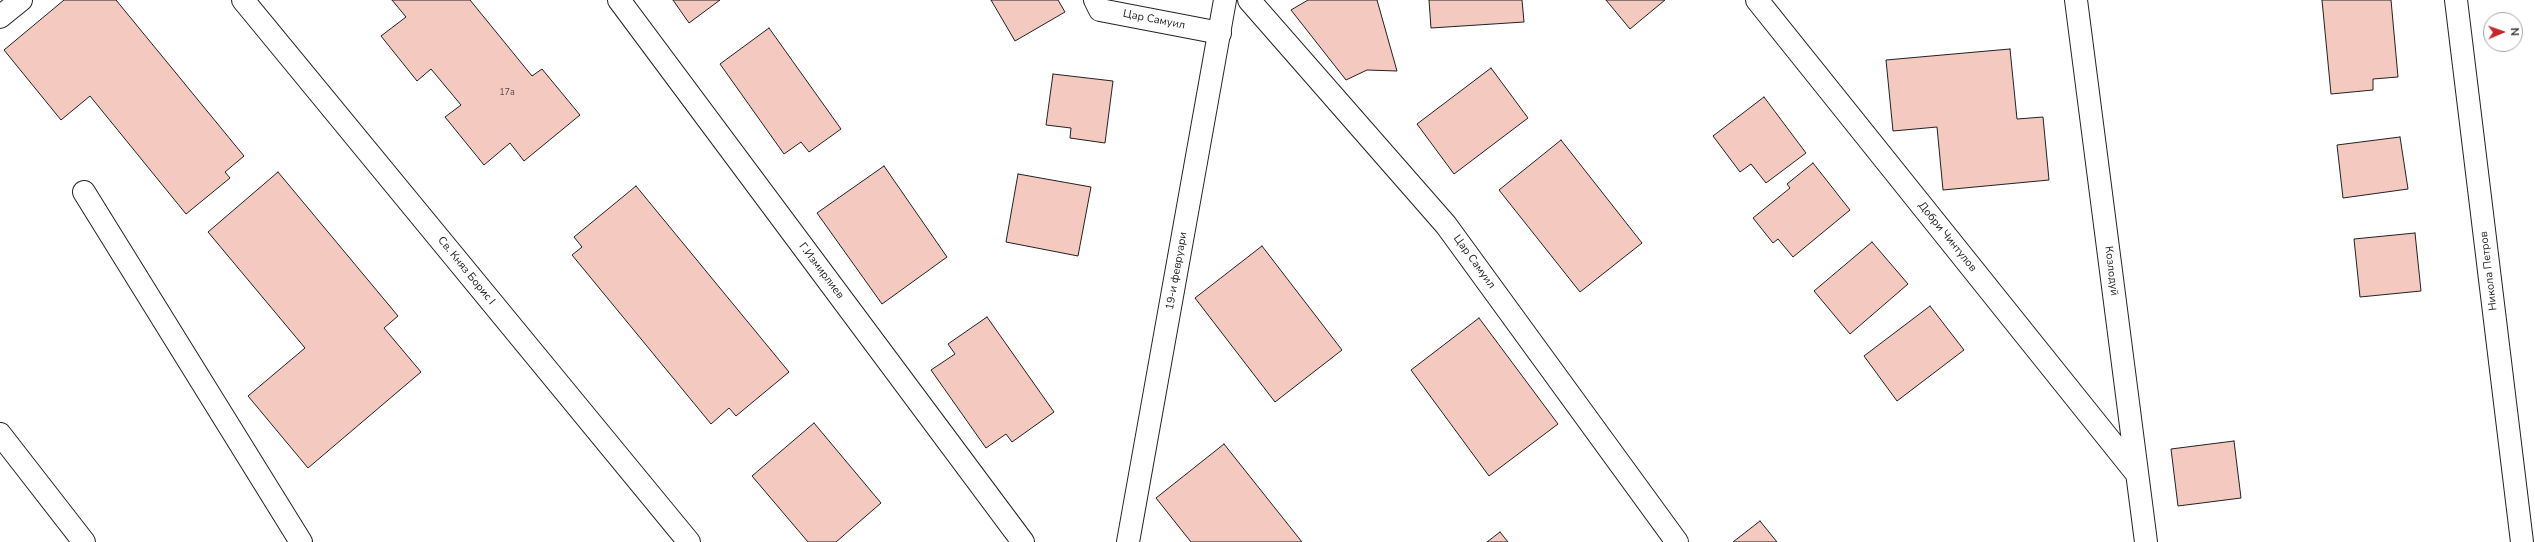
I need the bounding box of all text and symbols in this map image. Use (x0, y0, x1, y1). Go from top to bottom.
street label: Цар Самуил (1122, 8, 1186, 32)
north arrow (2483, 12, 2523, 52)
text: N (2507, 27, 2522, 36)
house number: 17a (499, 88, 515, 98)
street label: Добри Чинтулов (1915, 199, 1979, 275)
street label: 19-и февруари (1164, 231, 1190, 311)
street label: Никола Петров (2478, 231, 2500, 311)
street label: Цар Самуил (1450, 233, 1498, 291)
street label: Св. Княз Борис I (435, 234, 497, 308)
street label: Г.Измирлиев (796, 240, 846, 302)
street label: Козлодуй (2101, 245, 2121, 297)

